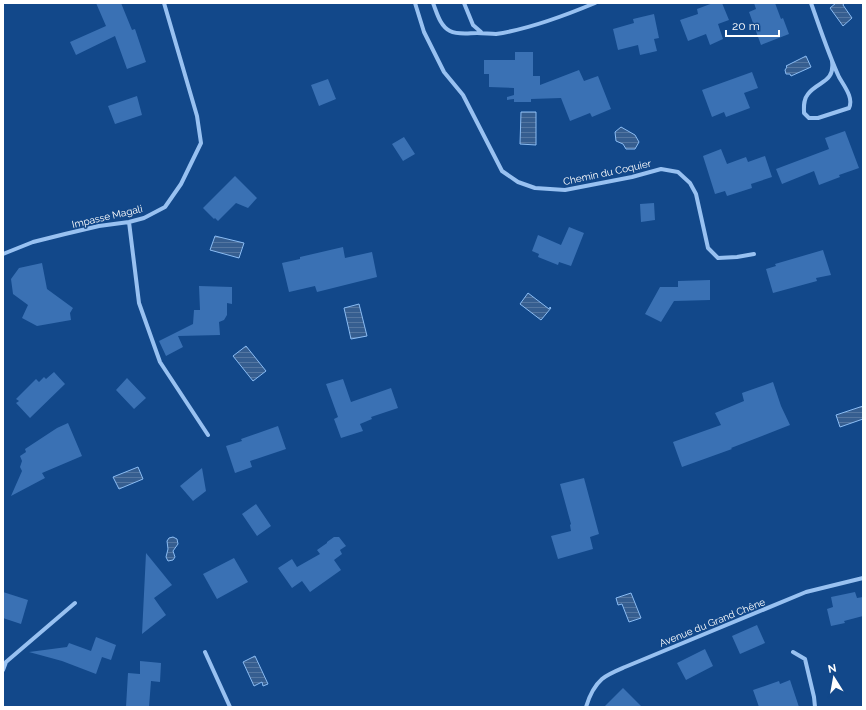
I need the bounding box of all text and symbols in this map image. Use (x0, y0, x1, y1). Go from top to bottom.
scale bar (726, 12, 779, 38)
text: 20 m (732, 19, 760, 33)
street label: Chemin du Coquier (562, 158, 652, 187)
street label: Impasse Magali (71, 203, 143, 230)
street label: Avenue du Grand Chêne (658, 596, 767, 649)
north arrow (814, 658, 854, 698)
text: N (827, 661, 838, 676)

